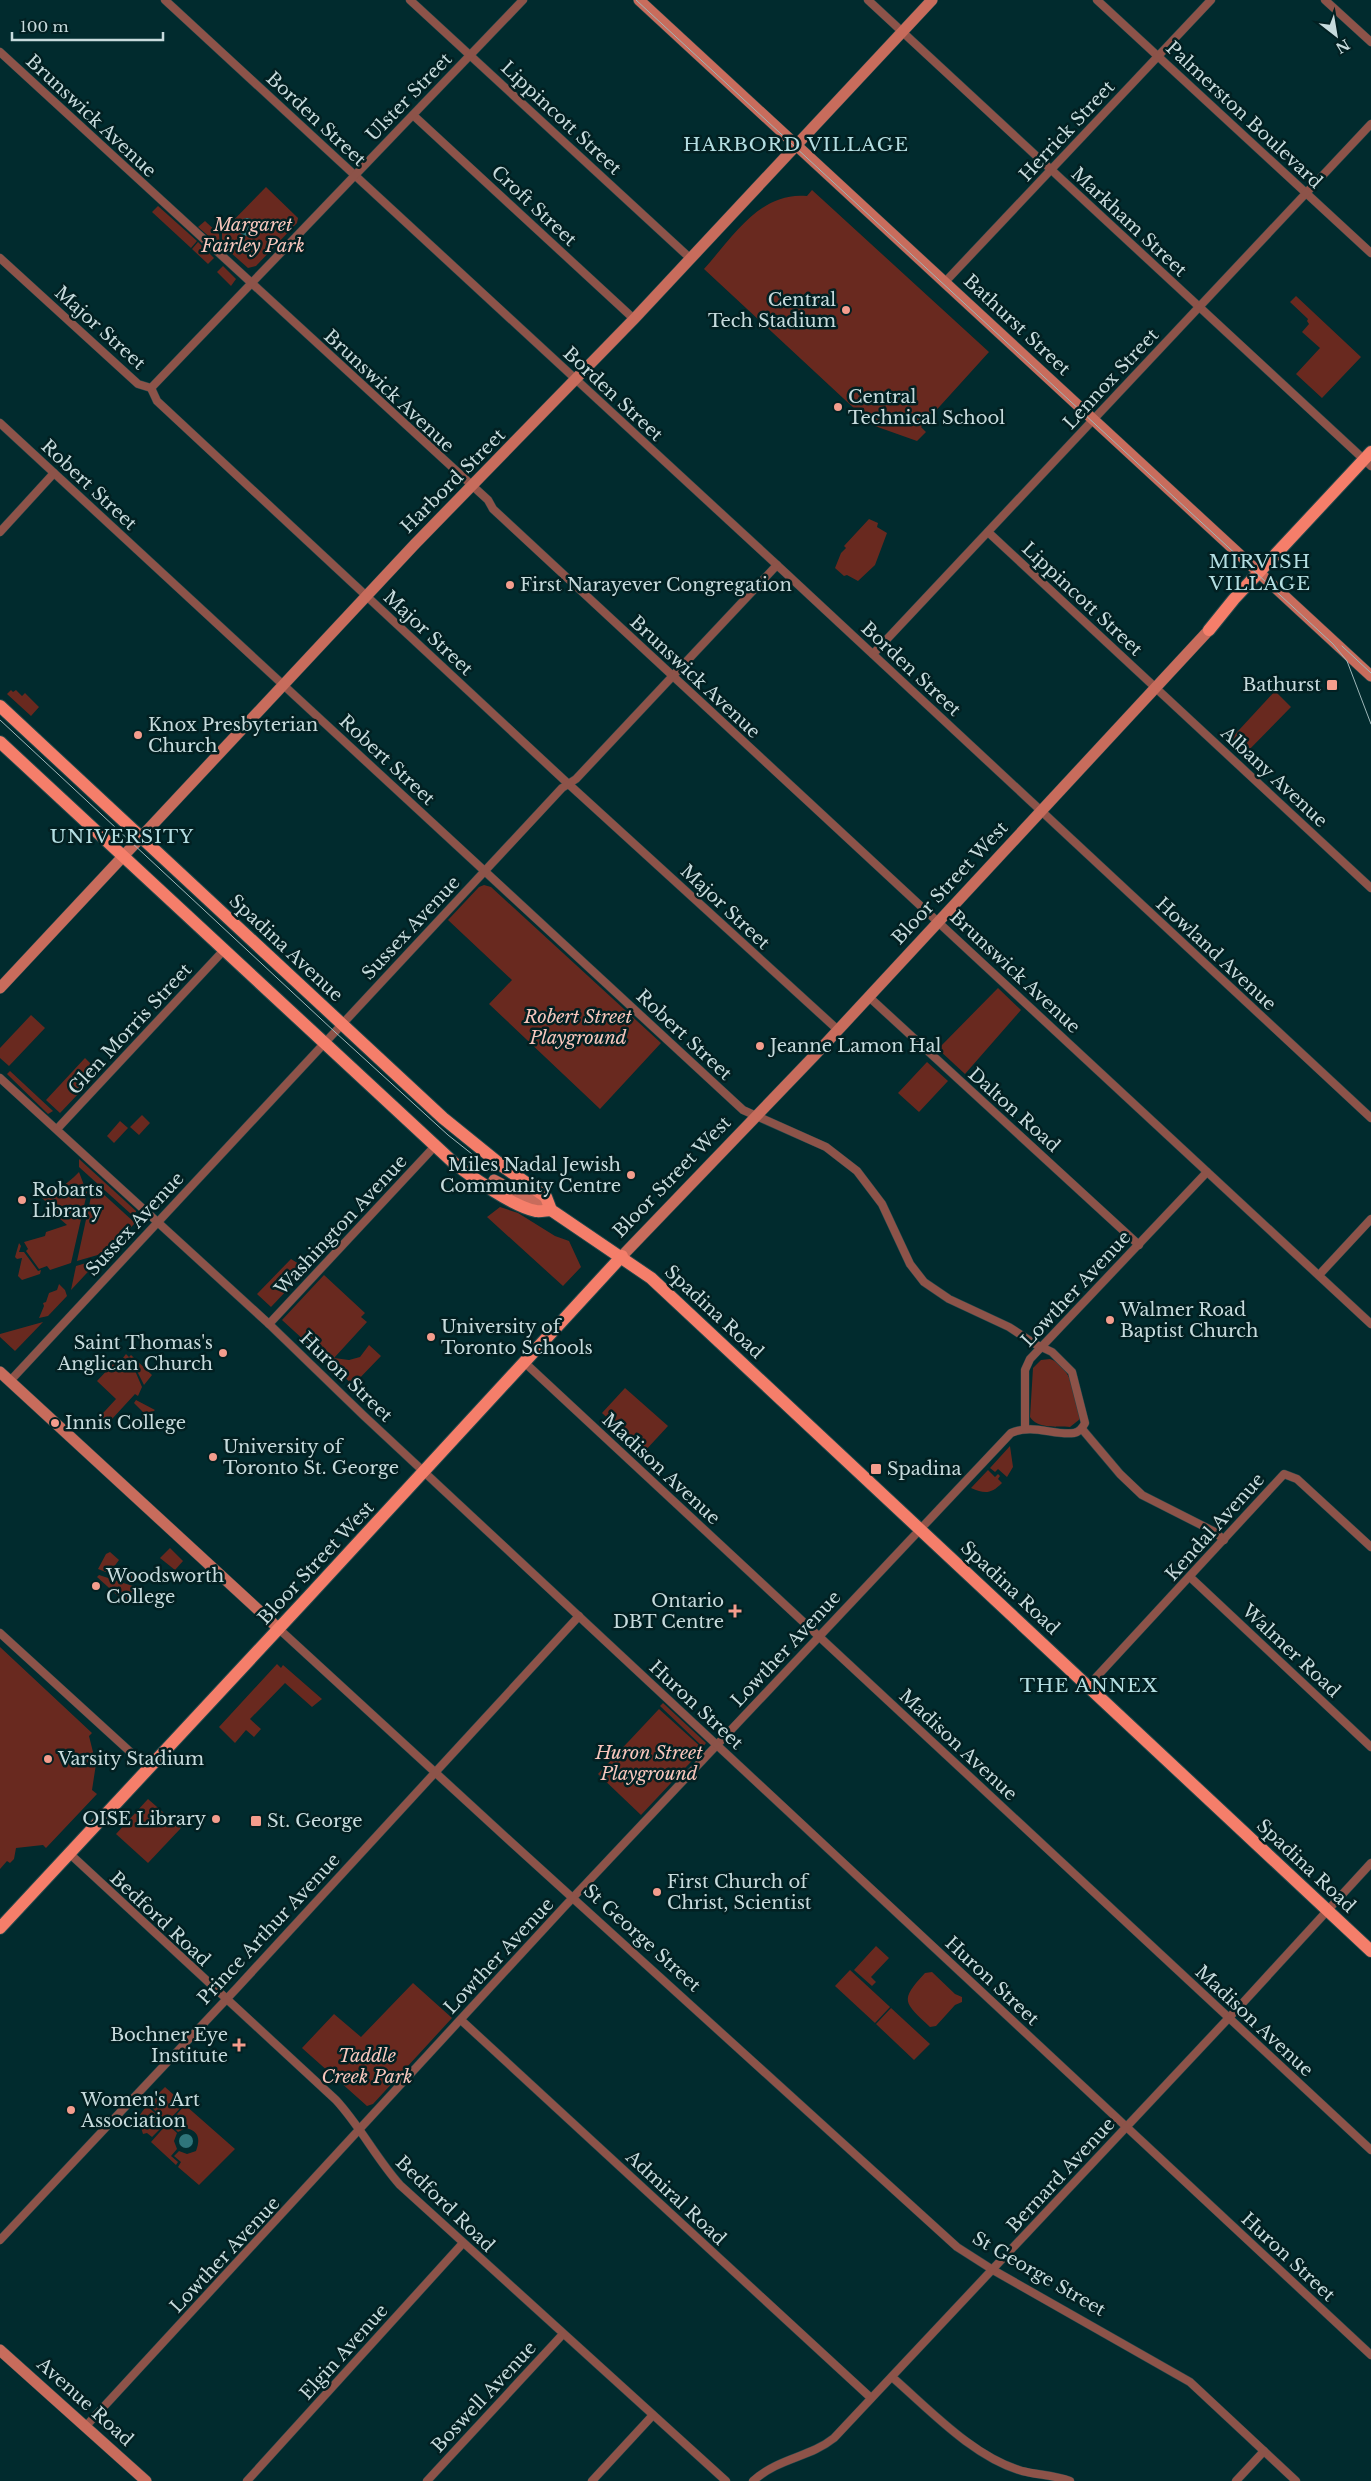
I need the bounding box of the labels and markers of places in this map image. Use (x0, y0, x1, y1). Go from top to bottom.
place label: Central Tech Stadium (708, 289, 836, 332)
marker: Central Tech Stadium (840, 304, 852, 316)
place label: Central Technical School (848, 386, 1005, 429)
marker: Central Technical School (832, 401, 844, 413)
place label: First Narayever Congregation (520, 574, 792, 596)
marker: First Narayever Congregation (504, 579, 516, 591)
place label: Bathurst (1242, 674, 1321, 696)
marker: Bathurst (1325, 678, 1339, 692)
place label: Knox Presbyterian Church (148, 714, 318, 757)
marker: Knox Presbyterian Church (132, 729, 144, 741)
place label: Jeanne Lamon Hal (768, 1035, 942, 1057)
marker: Jeanne Lamon Hal (754, 1040, 766, 1052)
place label: Miles Nadal Jewish Community Centre (440, 1154, 621, 1197)
marker: Miles Nadal Jewish Community Centre (625, 1169, 637, 1181)
place label: Robarts Library (32, 1179, 103, 1222)
marker: Robarts Library (16, 1194, 28, 1206)
place label: Walmer Road Baptist Church (1119, 1299, 1258, 1342)
marker: Walmer Road Baptist Church (1104, 1314, 1116, 1326)
place label: University of Toronto Schools (441, 1316, 593, 1359)
marker: University of Toronto Schools (425, 1331, 437, 1343)
place label: Saint Thomas's Anglican Church (56, 1332, 213, 1375)
marker: Saint Thomas's Anglican Church (217, 1347, 229, 1359)
place label: Innis College (65, 1412, 186, 1434)
marker: Innis College (49, 1417, 61, 1429)
place label: University of Toronto St. George (223, 1436, 399, 1479)
marker: University of Toronto St. George (207, 1451, 219, 1463)
place label: Spadina (887, 1458, 961, 1480)
marker: Spadina (869, 1462, 883, 1476)
place label: Woodsworth College (105, 1565, 224, 1608)
marker: Woodsworth College (90, 1580, 102, 1592)
place label: Ontario DBT Centre (613, 1590, 724, 1633)
marker: Ontario DBT Centre (728, 1604, 742, 1618)
place label: Varsity Stadium (57, 1748, 204, 1770)
marker: Varsity Stadium (42, 1753, 54, 1765)
place label: OISE Library (82, 1808, 206, 1830)
place label: St. George (267, 1810, 363, 1832)
marker: OISE Library (210, 1813, 222, 1825)
marker: St. George (249, 1814, 263, 1828)
place label: First Church of Christ, Scientist (667, 1871, 812, 1914)
marker: First Church of Christ, Scientist (651, 1886, 663, 1898)
place label: Bochner Eye Institute (110, 2024, 228, 2067)
marker: Bochner Eye Institute (232, 2038, 246, 2052)
place label: Women's Art Association (80, 2089, 200, 2132)
marker: Women's Art Association (65, 2104, 77, 2116)

